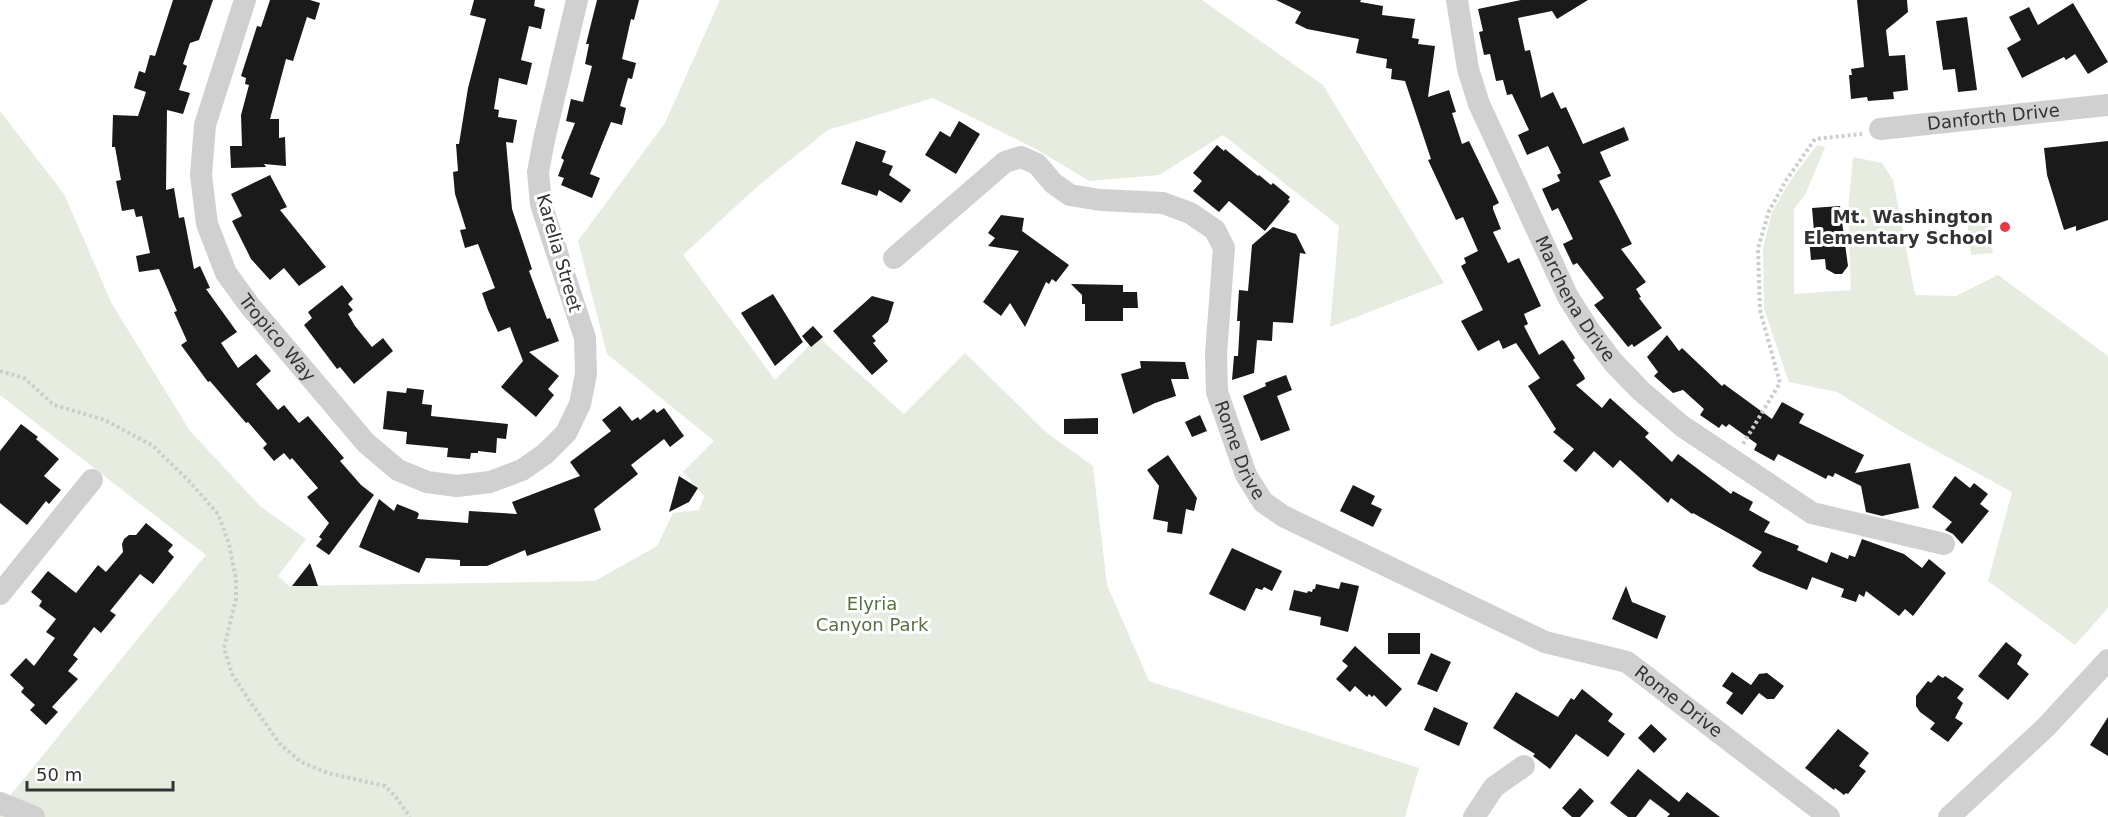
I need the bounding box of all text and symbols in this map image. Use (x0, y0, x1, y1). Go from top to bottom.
street label: Danforth Drive (1926, 99, 2061, 134)
street label: Karelia Street (533, 191, 586, 314)
place label: Mt. Washington Elementary School (1804, 206, 1993, 248)
marker: Mt. Washington Elementary School (1998, 220, 2012, 234)
street label: Marchena Drive (1531, 232, 1620, 366)
street label: Tropico Way (234, 289, 321, 386)
street label: Rome Drive (1211, 398, 1270, 503)
park label: Elyria Canyon Park (816, 593, 929, 635)
street label: Rome Drive (1631, 661, 1727, 742)
scale bar (27, 754, 172, 792)
text: 50 m (36, 764, 82, 785)

